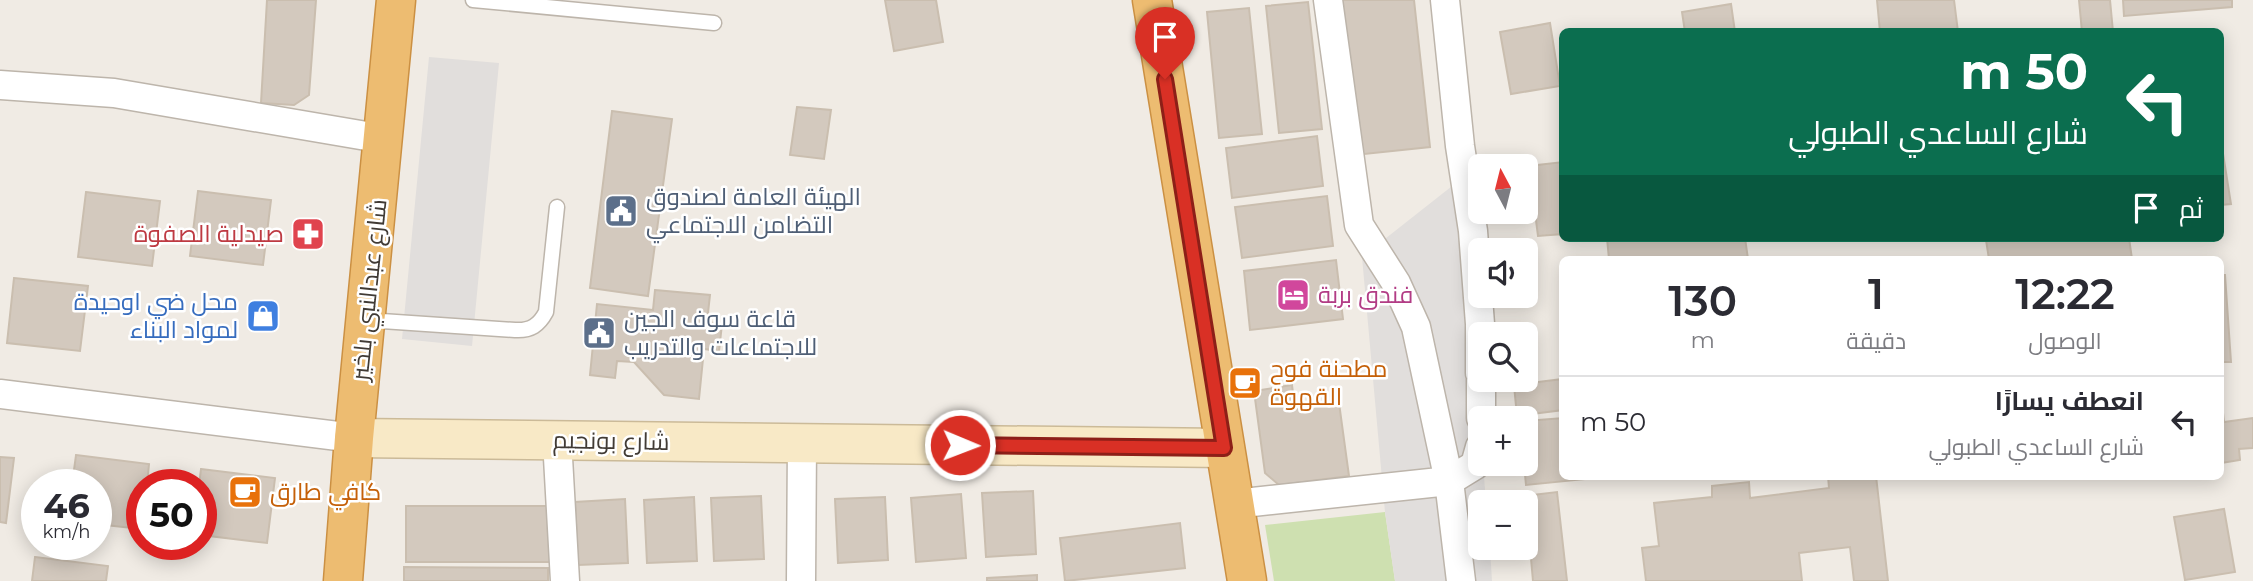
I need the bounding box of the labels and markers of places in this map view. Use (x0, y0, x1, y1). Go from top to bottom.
pin (1135, 7, 1195, 79)
place label: الهيئة العامة لصندوق التضامن الاجتماعي (646, 182, 861, 244)
public building icon: الهيئة العامة لصندوق التضامن الاجتماعي (602, 192, 640, 230)
pharmacy icon: صيدلية الصفوة (289, 215, 327, 253)
place label: صيدلية الصفوة (134, 219, 284, 248)
hotel icon: فندق بربة (1274, 276, 1312, 314)
place label: فندق بربة (1318, 280, 1413, 310)
place label: محل ضي اوحيدة لمواد البناء (74, 287, 238, 344)
shop icon: محل ضي اوحيدة لمواد البناء (244, 297, 282, 335)
place label: قاعة سوف الجين للاجتماعات والتدريب (624, 304, 817, 361)
public building icon: قاعة سوف الجين للاجتماعات والتدريب (580, 314, 618, 352)
place label: مطحنة فوح القهوة (1270, 354, 1387, 411)
cafe icon: مطحنة فوح القهوة (1226, 364, 1264, 402)
cafe icon: كافي طارق (226, 473, 264, 511)
place label: كافي طارق (270, 477, 381, 511)

